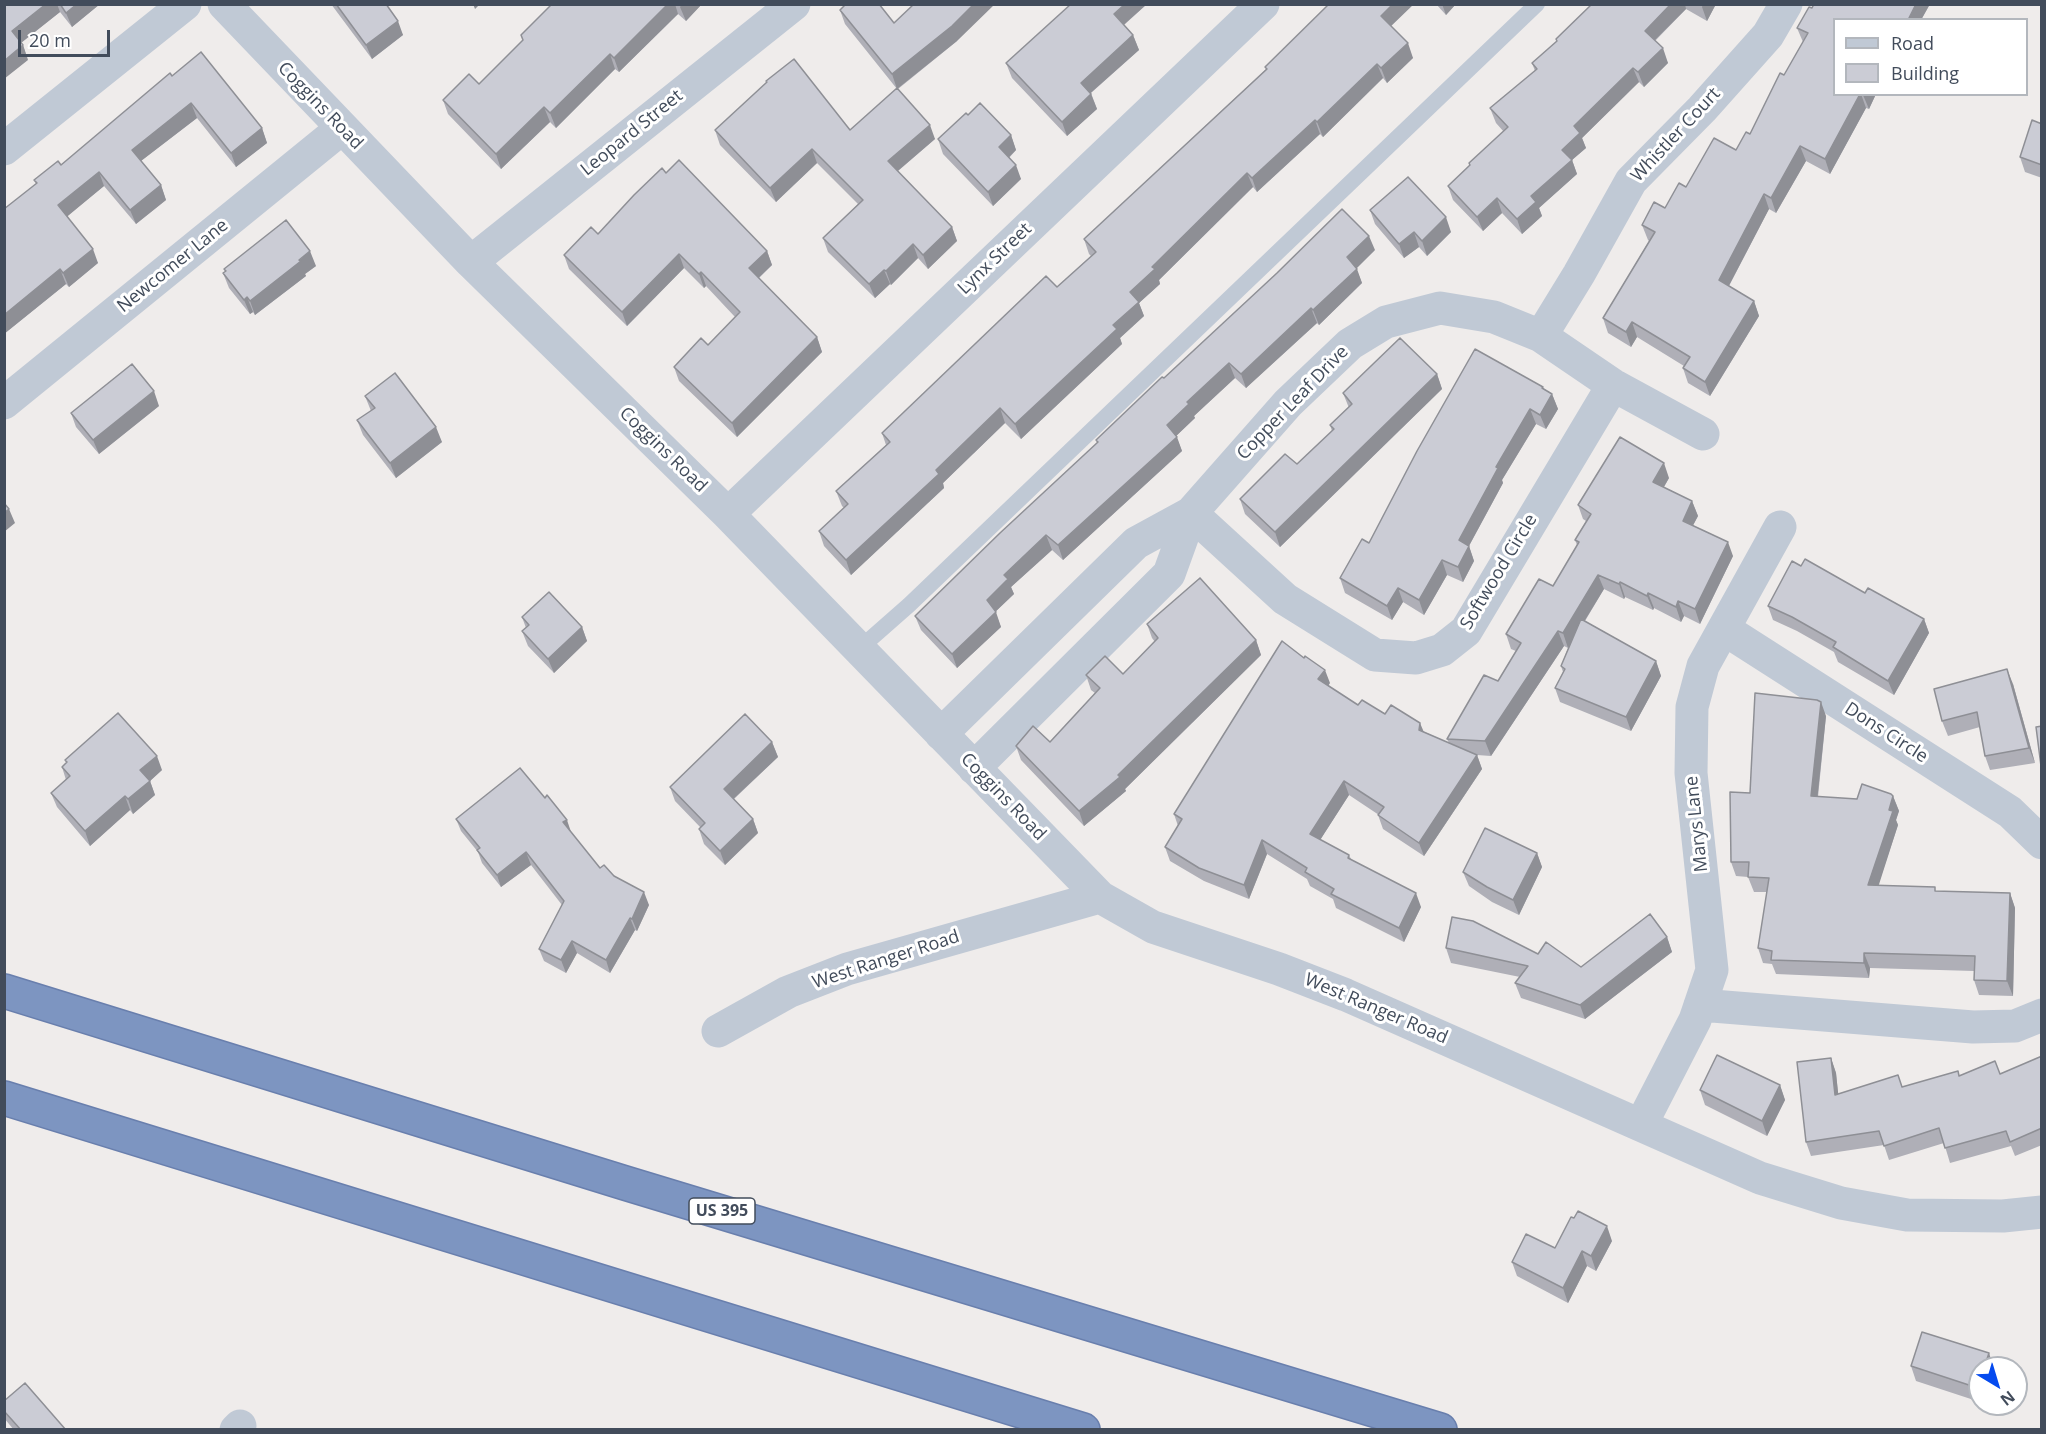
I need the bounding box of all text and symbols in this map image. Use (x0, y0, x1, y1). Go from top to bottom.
scale bar (21, 18, 112, 56)
legend (1833, 18, 2028, 96)
text: 20 m (29, 28, 71, 52)
text: Road (1891, 31, 1934, 55)
street label: Coggins Road (273, 58, 367, 154)
text: Building (1891, 61, 1959, 85)
street label: Whistler Court (1627, 83, 1725, 187)
street label: Leopard Street (577, 85, 687, 181)
street label: Newcomer Lane (113, 215, 233, 317)
street label: Lynx Street (954, 219, 1036, 299)
street label: Copper Leaf Drive (1233, 341, 1353, 465)
street label: Coggins Road (615, 403, 711, 497)
street label: Softwood Circle (1456, 510, 1542, 634)
street label: Dons Circle (1840, 698, 1932, 768)
street label: Coggins Road (956, 749, 1050, 845)
street label: Marys Lane (1681, 775, 1713, 873)
street label: West Ranger Road (810, 926, 962, 994)
street label: West Ranger Road (1301, 969, 1451, 1049)
road number: US 395 (689, 1198, 755, 1224)
north arrow (1968, 1356, 2028, 1416)
text: N (1996, 1386, 2020, 1411)

